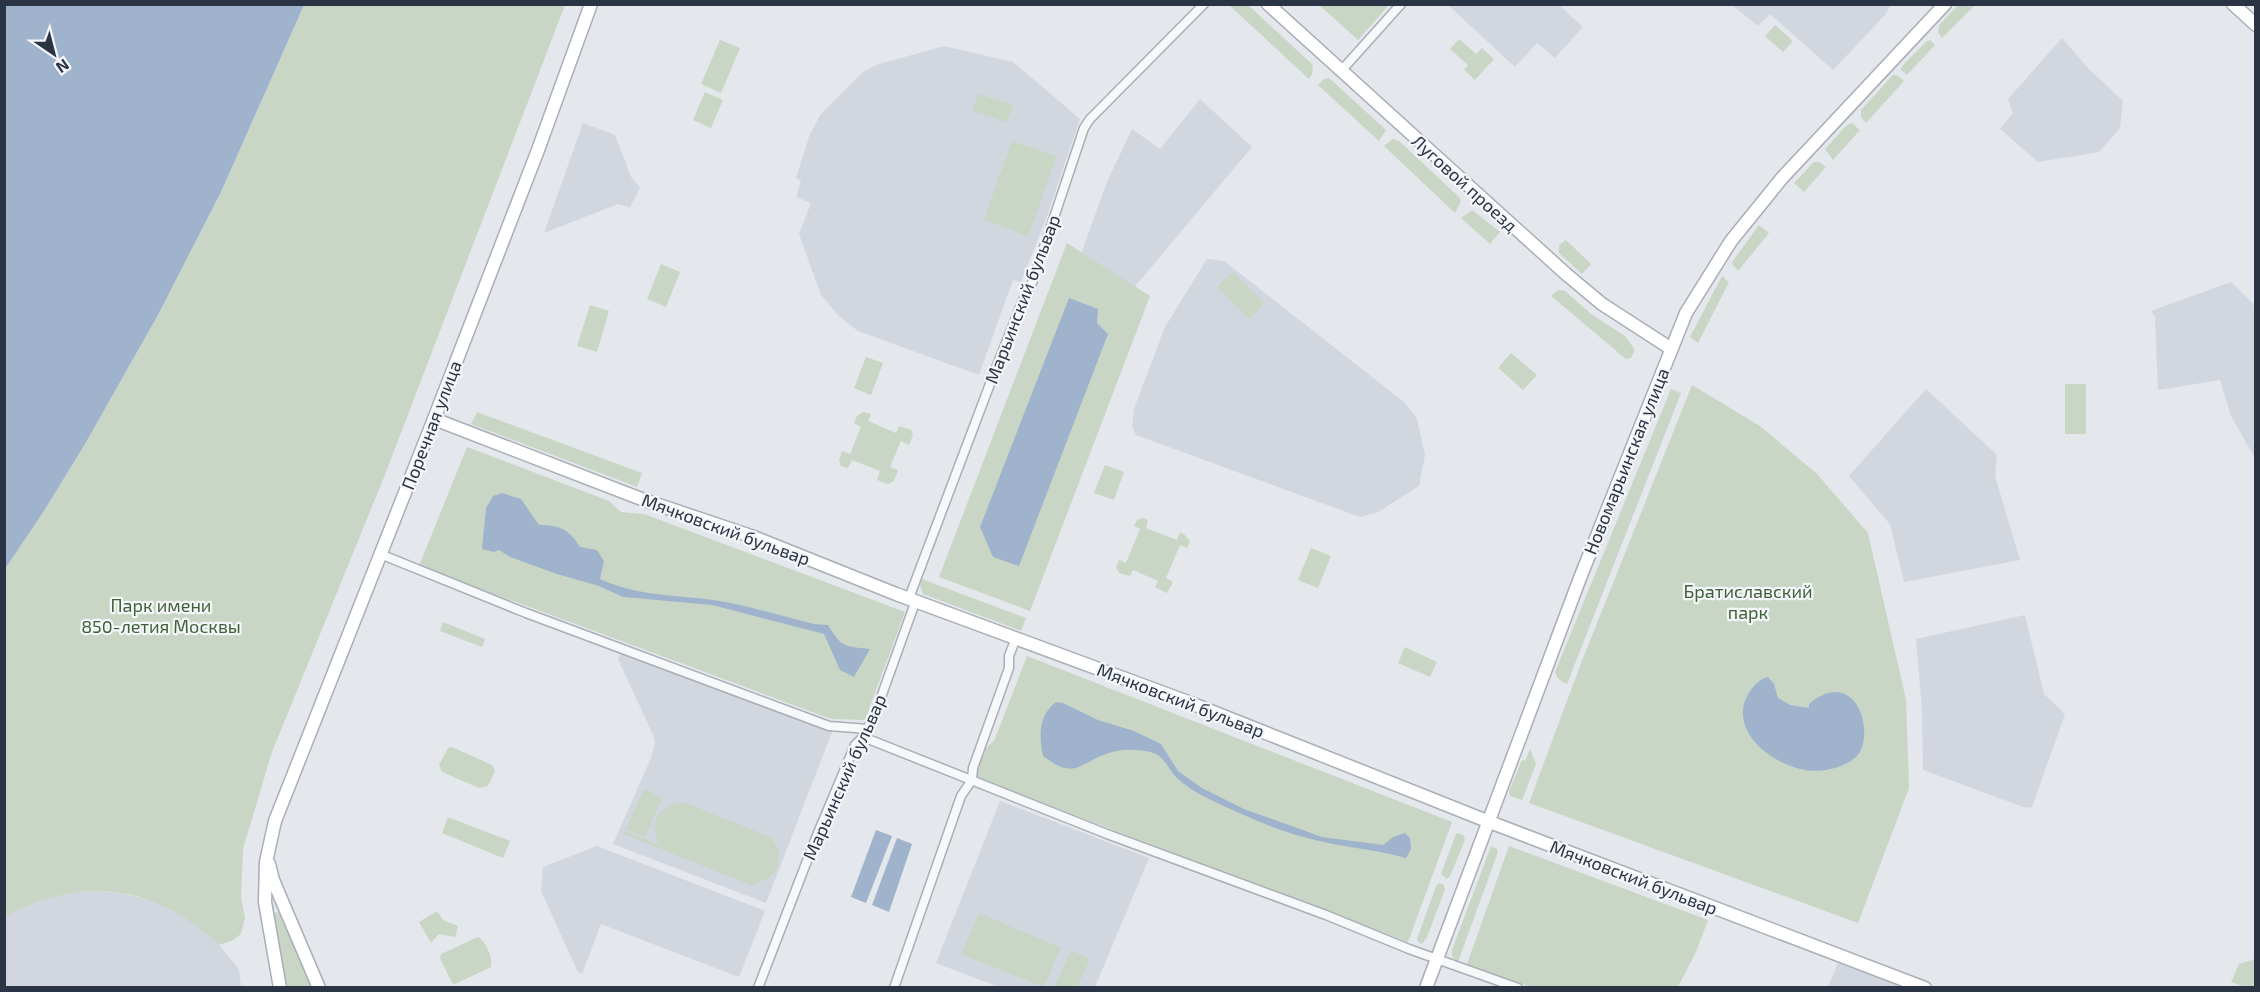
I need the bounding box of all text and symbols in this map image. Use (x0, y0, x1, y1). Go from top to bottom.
north arrow (24, 24, 84, 84)
text: N (53, 56, 73, 78)
street label: Луговой проезд (1408, 130, 1522, 236)
street label: Марьинский бульвар (980, 211, 1064, 387)
street label: Поречная улица (396, 357, 466, 493)
street label: Новомарьинская улица (1578, 365, 1674, 557)
street label: Мячковский бульвар (639, 488, 813, 570)
park label: Братиславский парк (1683, 580, 1813, 623)
park label: Парк имени 850-летия Москвы (81, 594, 241, 637)
street label: Мячковский бульвар (1094, 658, 1268, 742)
street label: Марьинский бульвар (798, 691, 890, 863)
street label: Мячковский бульвар (1547, 835, 1721, 919)

